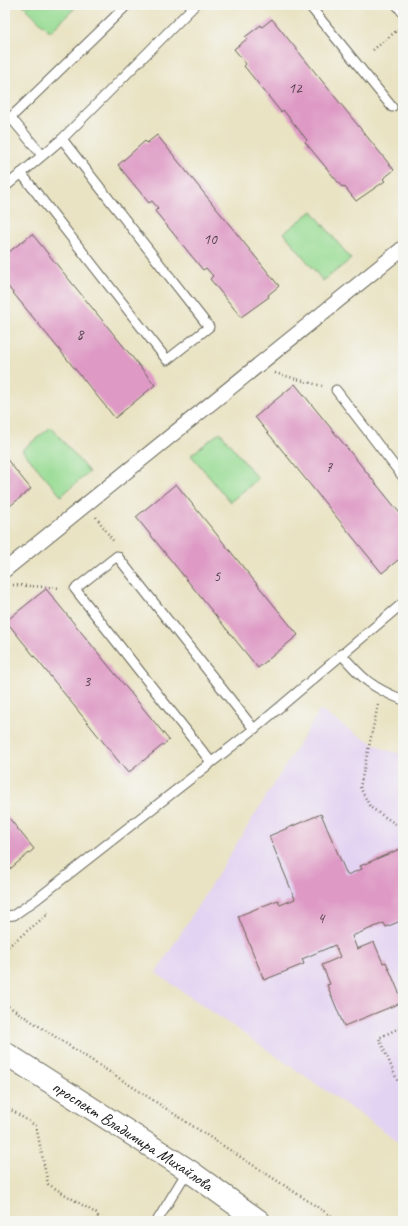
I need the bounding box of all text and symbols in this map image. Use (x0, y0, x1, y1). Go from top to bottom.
house number: 12 (288, 79, 303, 98)
house number: 10 (203, 230, 218, 249)
house number: 8 (77, 325, 85, 344)
house number: 7 (326, 458, 334, 477)
house number: 5 (214, 567, 222, 586)
house number: 3 (84, 672, 92, 691)
house number: 4 (318, 909, 326, 928)
street label: проспект Владимира Михайлова (49, 1076, 218, 1196)

